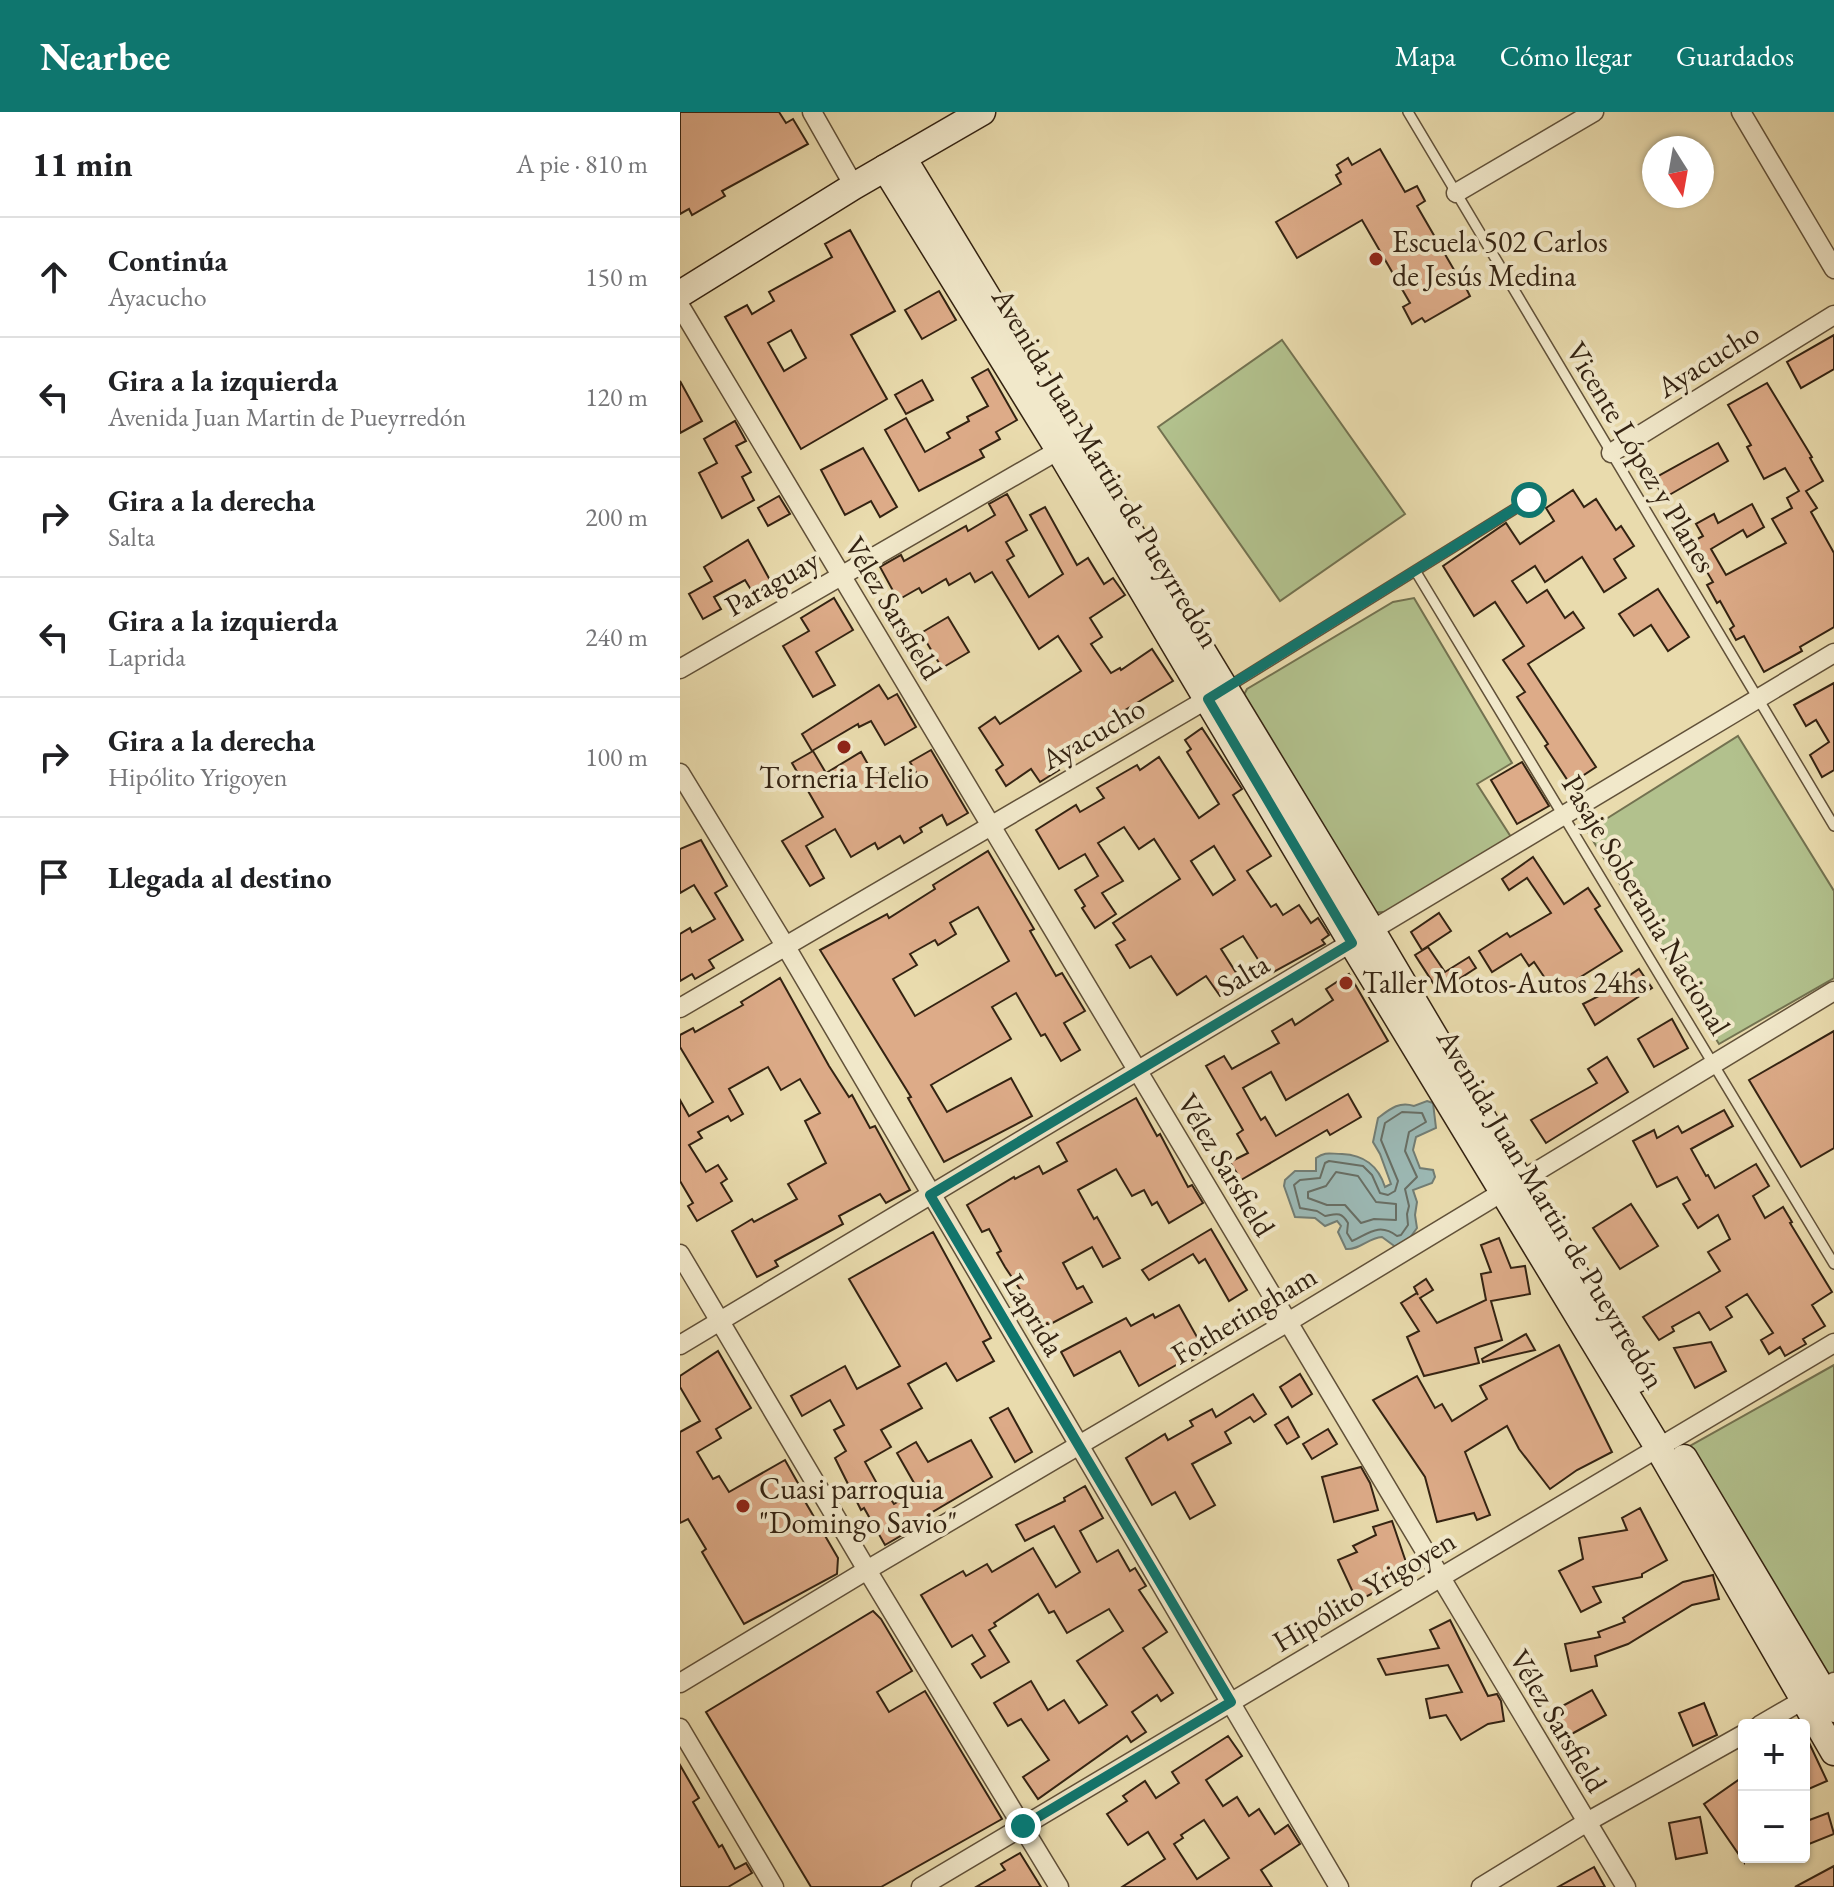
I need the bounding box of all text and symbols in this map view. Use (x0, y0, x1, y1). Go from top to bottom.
text: Nearbee (40, 32, 170, 81)
text: Mapa (1395, 38, 1456, 74)
text: Cómo llegar (1500, 38, 1632, 74)
text: Guardados (1676, 38, 1794, 74)
north arrow (1642, 136, 1714, 208)
text: 11 min (32, 142, 133, 186)
text: A pie · 810 m (516, 147, 648, 181)
place label: Escuela 502 Carlos de Jesús Medina (1392, 222, 1608, 295)
text: Continúa (108, 241, 228, 280)
marker: Escuela 502 Carlos de Jesús Medina (1367, 250, 1385, 268)
icon: ahead (32, 255, 76, 299)
text: 150 m (585, 260, 648, 294)
text: Ayacucho (108, 280, 207, 314)
street label: Avenida Juan Martin de Pueyrredón (983, 280, 1230, 655)
street label: Ayacucho (1648, 313, 1766, 407)
street label: Vicente López y Planes (1557, 334, 1726, 579)
text: Gira a la izquierda (108, 361, 338, 400)
icon: left (32, 375, 76, 419)
text: 120 m (585, 380, 648, 414)
text: Avenida Juan Martin de Pueyrredón (108, 400, 466, 434)
text: Gira a la derecha (108, 481, 315, 520)
route start (1511, 482, 1547, 518)
icon: right (32, 495, 76, 539)
text: 200 m (585, 500, 648, 534)
text: Salta (108, 520, 155, 554)
street label: Vélez Sarsfield (835, 529, 952, 687)
street label: Paraguay (718, 540, 827, 625)
text: Gira a la izquierda (108, 601, 338, 640)
icon: left (32, 615, 76, 659)
text: 240 m (585, 620, 648, 654)
text: Laprida (108, 640, 186, 674)
street label: Ayacucho (1033, 688, 1152, 779)
text: Gira a la derecha (108, 721, 315, 760)
icon: right (32, 735, 76, 779)
marker: Torneria Helio (835, 738, 853, 756)
text: 100 m (585, 740, 648, 774)
place label: Torneria Helio (759, 758, 929, 797)
text: Hipólito Yrigoyen (108, 760, 287, 794)
street label: Pasaje Soberania Nacional (1553, 767, 1740, 1042)
icon: arrive (32, 855, 76, 899)
text: Llegada al destino (108, 858, 332, 897)
street label: Salta (1209, 944, 1276, 1005)
place label: Taller Motos-Autos 24hs (1362, 963, 1647, 1002)
marker: Taller Motos-Autos 24hs (1337, 974, 1355, 992)
street label: Avenida Juan Martin de Pueyrredón (1428, 1021, 1675, 1396)
street label: Vélez Sarsfield (1168, 1086, 1285, 1244)
street label: Fotheringham (1164, 1256, 1324, 1373)
street label: Laprida (995, 1266, 1074, 1363)
place label: Cuasi parroquia "Domingo Savio" (759, 1469, 957, 1542)
marker: Cuasi parroquia "Domingo Savio" (734, 1497, 752, 1515)
street label: Hipólito Yrigoyen (1265, 1520, 1463, 1661)
street label: Vélez Sarsfield (1500, 1642, 1617, 1800)
map controls (1738, 1719, 1810, 1863)
button: + (1738, 1719, 1810, 1791)
button: − (1738, 1791, 1810, 1863)
route end (1005, 1808, 1041, 1844)

